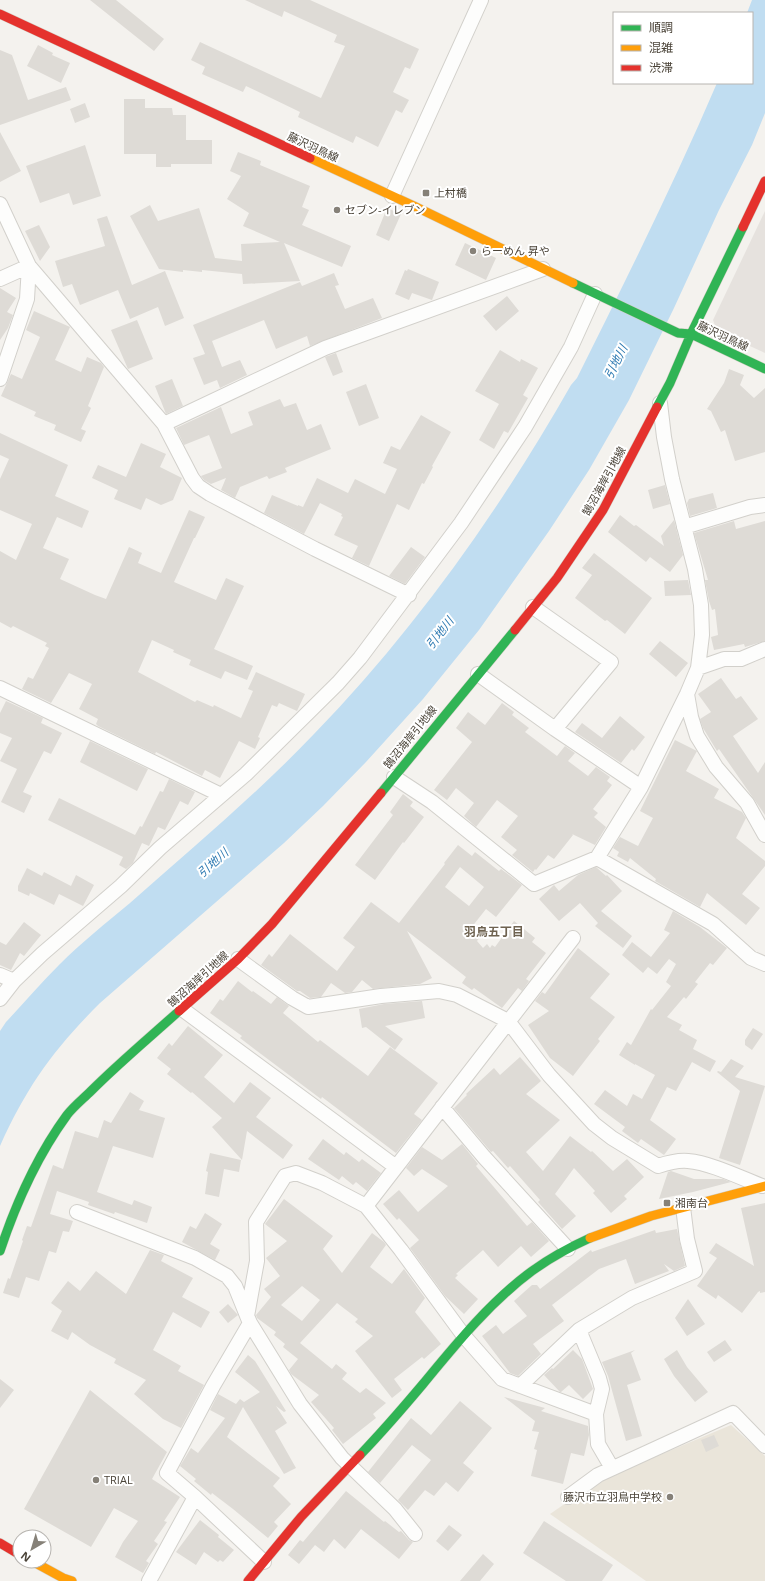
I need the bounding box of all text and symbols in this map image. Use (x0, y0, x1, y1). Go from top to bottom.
legend (613, 12, 753, 84)
text: 順調 (649, 19, 673, 36)
text: 混雑 (649, 39, 673, 56)
text: 渋滞 (649, 59, 673, 76)
street label: 藤沢羽鳥線 (285, 128, 341, 165)
place label: 上村橋 (434, 185, 467, 200)
marker: 上村橋 (421, 188, 431, 198)
place label: セブン-イレブン (345, 202, 426, 217)
marker: セブン-イレブン (332, 205, 342, 215)
place label: らーめん 昇や (481, 243, 550, 258)
marker: らーめん 昇や (468, 246, 478, 256)
street label: 藤沢羽鳥線 (695, 317, 751, 354)
water label: 引地川 (600, 340, 632, 382)
street label: 鵠沼海岸引地線 (578, 443, 629, 518)
water label: 引地川 (422, 612, 459, 652)
street label: 鵠沼海岸引地線 (380, 702, 440, 771)
water label: 引地川 (194, 843, 233, 881)
district label: 羽鳥五丁目 (464, 923, 524, 940)
street label: 鵠沼海岸引地線 (164, 947, 231, 1010)
place label: 湘南台 (675, 1195, 708, 1210)
marker: 湘南台 (662, 1198, 672, 1208)
place label: TRIAL (104, 1472, 133, 1487)
marker: TRIAL (91, 1475, 101, 1485)
place label: 藤沢市立羽鳥中学校 (563, 1489, 662, 1504)
marker: 藤沢市立羽鳥中学校 (665, 1492, 675, 1502)
north arrow (12, 1529, 52, 1569)
text: N (17, 1549, 34, 1566)

